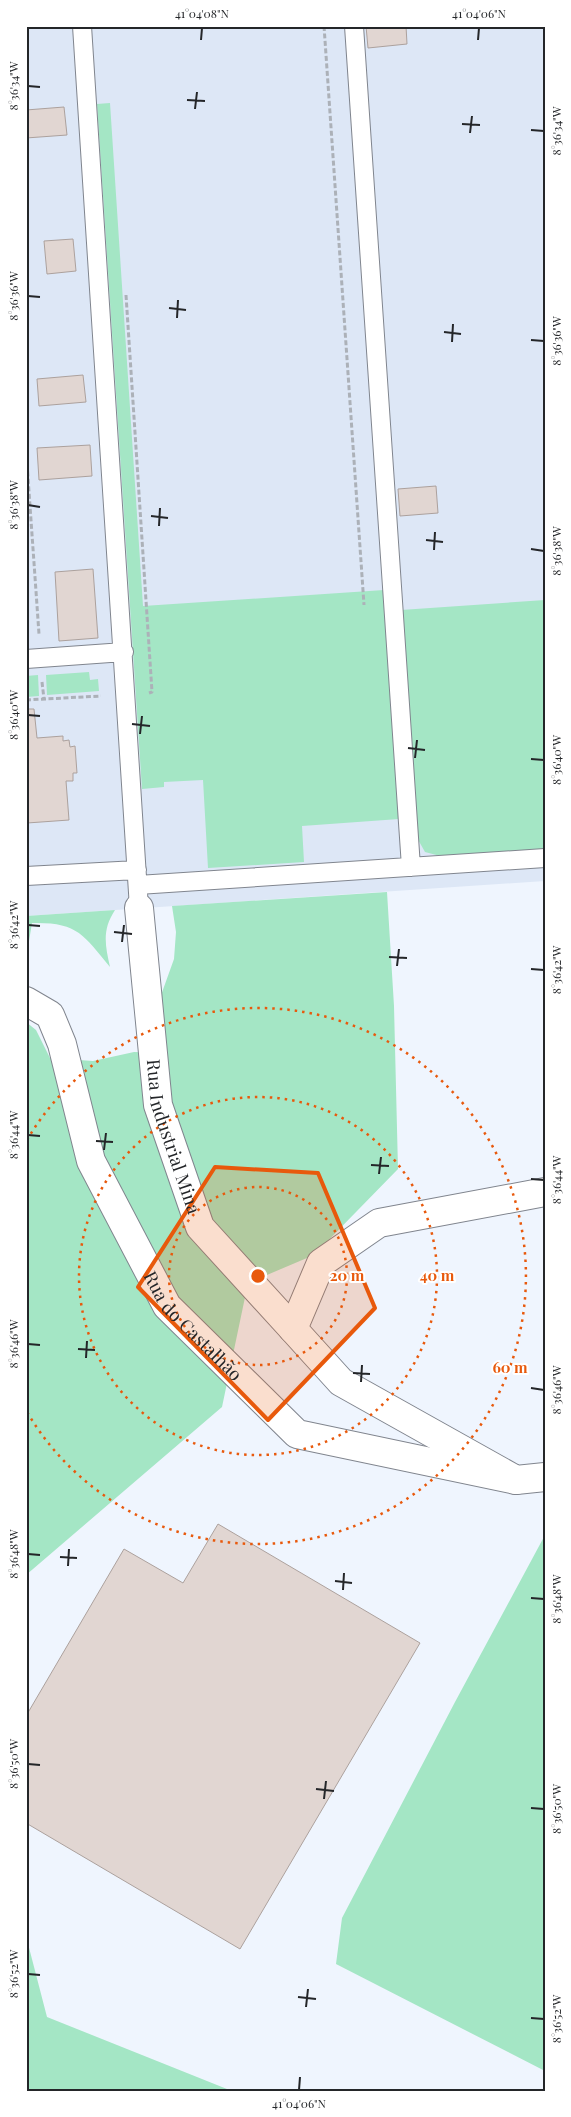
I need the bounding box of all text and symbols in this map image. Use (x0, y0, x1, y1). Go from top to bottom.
text: 41°04'08"N (175, 5, 230, 21)
text: 41°04'06"N (452, 5, 507, 21)
text: 8°36'34"W (5, 61, 21, 111)
text: 8°36'34"W (548, 106, 564, 156)
text: 8°36'36"W (5, 271, 21, 321)
text: 8°36'36"W (548, 316, 564, 366)
text: 8°36'38"W (5, 480, 21, 530)
text: 8°36'38"W (548, 526, 564, 576)
text: 8°36'40"W (5, 690, 21, 740)
text: 8°36'40"W (548, 735, 564, 785)
text: 8°36'42"W (5, 901, 21, 949)
text: 8°36'42"W (548, 946, 564, 994)
street label: Rua Industrial Mina (142, 1058, 207, 1217)
text: 8°36'44"W (5, 1111, 21, 1159)
text: 8°36'44"W (548, 1156, 564, 1204)
text: 20 m (330, 1265, 365, 1285)
text: 40 m (420, 1265, 455, 1285)
street label: Rua do Castalhão (139, 1267, 248, 1386)
centre of rings (249, 1267, 267, 1285)
text: 8°36'46"W (5, 1319, 21, 1369)
text: 60 m (492, 1357, 528, 1377)
text: 8°36'46"W (548, 1365, 564, 1415)
text: 8°36'48"W (5, 1529, 21, 1579)
text: 8°36'48"W (548, 1574, 564, 1624)
text: 8°36'50"W (5, 1739, 21, 1789)
text: 8°36'50"W (548, 1784, 564, 1834)
text: 8°36'52"W (5, 1950, 21, 1998)
text: 8°36'52"W (548, 1995, 564, 2043)
text: 41°04'06"N (272, 2095, 327, 2111)

